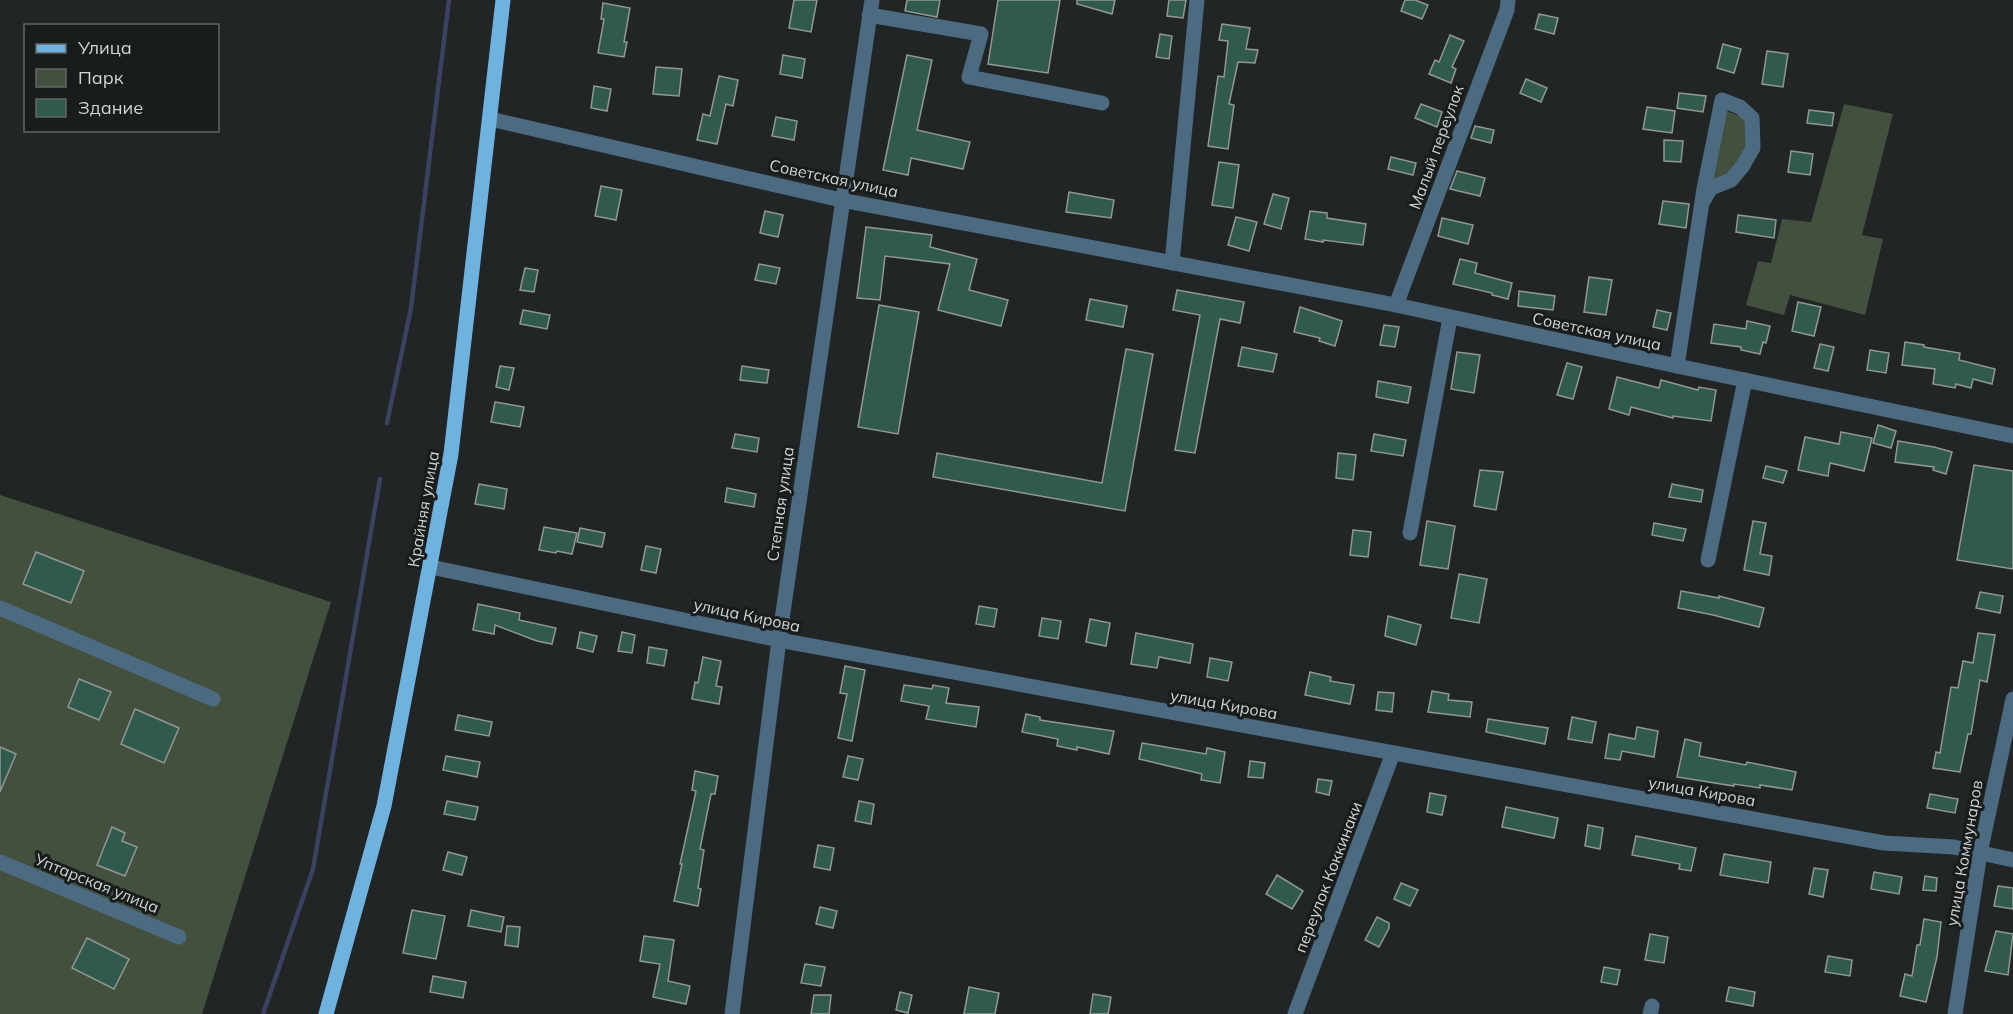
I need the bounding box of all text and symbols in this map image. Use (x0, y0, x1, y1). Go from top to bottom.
legend (24, 24, 219, 132)
text: Улица (77, 36, 132, 59)
text: Парк (78, 66, 124, 89)
street label: Малый переулок (1404, 82, 1468, 212)
text: Здание (78, 96, 143, 119)
street label: Советская улица (768, 155, 900, 201)
street label: Советская улица (1531, 308, 1663, 354)
street label: Степная улица (762, 445, 798, 563)
street label: Крайняя улица (403, 449, 443, 569)
street label: улица Кирова (692, 594, 802, 636)
street label: улица Кирова (1169, 685, 1279, 723)
street label: улица Кирова (1647, 772, 1757, 810)
street label: улица Коммунаров (1941, 778, 1987, 928)
street label: переулок Коккинаки (1290, 799, 1366, 955)
street label: Уптарская улица (31, 849, 162, 917)

